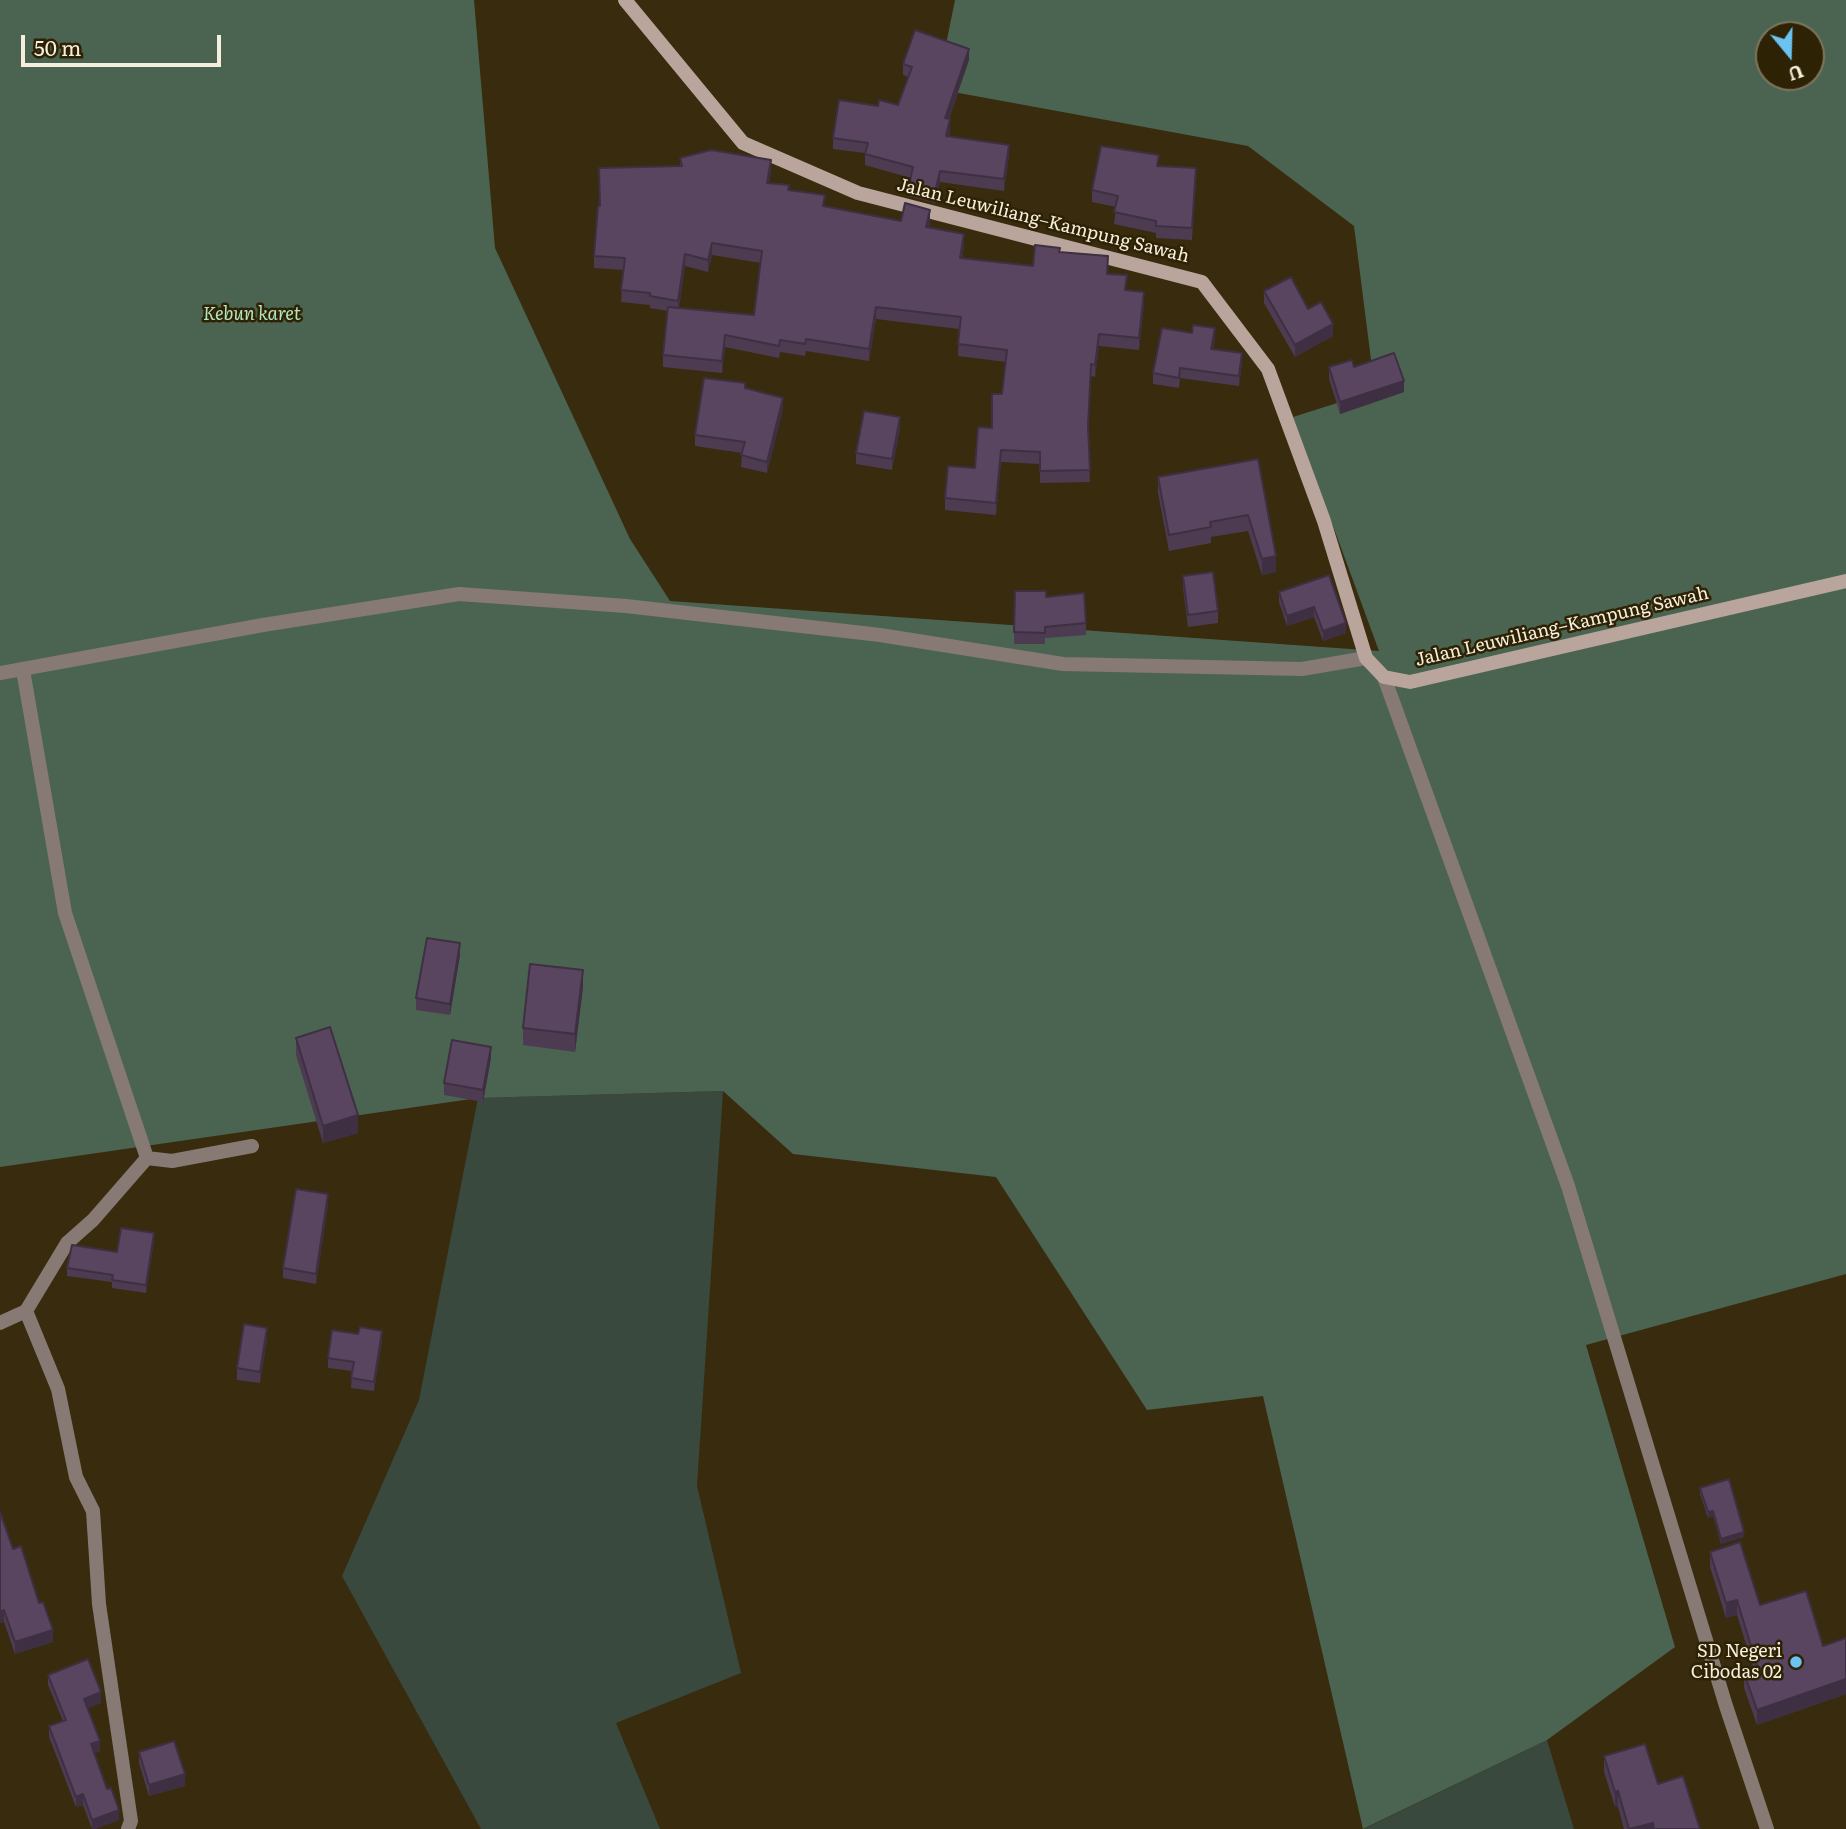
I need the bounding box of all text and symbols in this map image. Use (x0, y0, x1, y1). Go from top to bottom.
scale bar (24, 21, 224, 65)
north arrow (1755, 21, 1825, 91)
text: 50 m (34, 31, 81, 62)
text: U (1785, 58, 1808, 90)
street label: Jalan Leuwiliang–Kampung Sawah (895, 174, 1191, 268)
park label: Kebun karet (203, 304, 301, 326)
street label: Jalan Leuwiliang–Kampung Sawah (1413, 583, 1711, 671)
place label: SD Negeri Cibodas 02 (1691, 1641, 1782, 1684)
marker: SD Negeri Cibodas 02 (1788, 1654, 1804, 1670)

